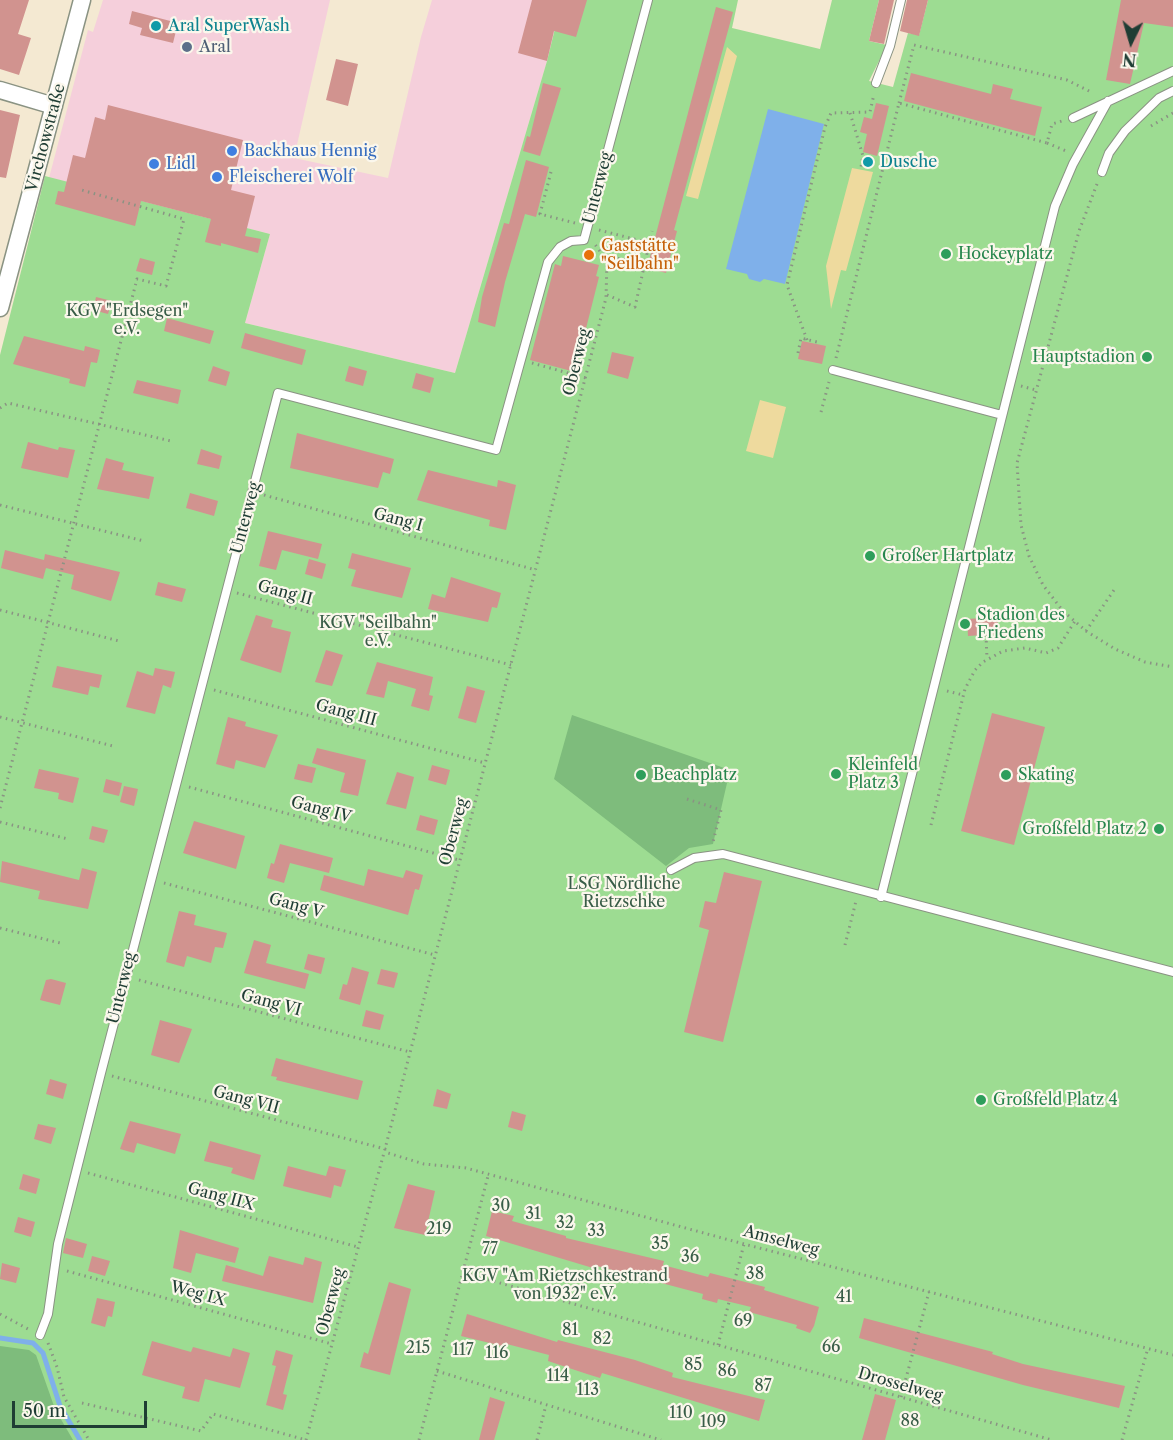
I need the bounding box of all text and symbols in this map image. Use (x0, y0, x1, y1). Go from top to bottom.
north arrow (1101, 12, 1161, 72)
place label: Aral SuperWash (168, 16, 290, 36)
marker: Aral SuperWash (149, 19, 163, 33)
place label: Aral (199, 37, 231, 57)
marker: Aral (180, 40, 194, 54)
text: N (1122, 49, 1137, 70)
street label: Virchowstraße (22, 82, 70, 194)
place label: Backhaus Hennig (244, 141, 376, 161)
marker: Backhaus Hennig (225, 144, 239, 158)
street label: Unterweg (579, 150, 617, 226)
place label: Dusche (880, 152, 937, 172)
place label: Lidl (166, 154, 196, 174)
marker: Dusche (861, 155, 875, 169)
marker: Lidl (147, 157, 161, 171)
place label: Fleischerei Wolf (229, 167, 353, 187)
marker: Fleischerei Wolf (210, 170, 224, 184)
place label: Gaststätte "Seilbahn" (601, 236, 679, 274)
place label: Hockeyplatz (958, 244, 1053, 264)
marker: Hockeyplatz (939, 247, 953, 261)
marker: Gaststätte "Seilbahn" (582, 248, 596, 262)
park label: KGV "Erdsegen" e.V. (66, 301, 188, 339)
street label: Oberweg (559, 326, 595, 398)
place label: Hauptstadion (1032, 347, 1135, 367)
marker: Hauptstadion (1140, 350, 1154, 364)
street label: Unterweg (227, 480, 265, 556)
street label: Gang I (371, 504, 425, 536)
place label: Großer Hartplatz (882, 546, 1014, 566)
marker: Großer Hartplatz (863, 549, 877, 563)
street label: Gang II (255, 576, 315, 610)
place label: Stadion des Friedens (977, 605, 1065, 643)
park label: KGV "Seilbahn" e.V. (319, 613, 437, 651)
marker: Stadion des Friedens (958, 617, 972, 631)
street label: Gang III (314, 696, 378, 730)
place label: Kleinfeld Platz 3 (848, 755, 918, 793)
place label: Beachplatz (653, 765, 737, 785)
place label: Skating (1018, 765, 1074, 785)
marker: Kleinfeld Platz 3 (829, 767, 843, 781)
marker: Beachplatz (634, 768, 648, 782)
marker: Skating (999, 768, 1013, 782)
street label: Gang IV (289, 793, 353, 827)
street label: Oberweg (436, 796, 472, 868)
place label: Großfeld Platz 2 (1022, 819, 1147, 839)
marker: Großfeld Platz 2 (1152, 822, 1166, 836)
park label: LSG Nördliche Rietzschke (567, 874, 681, 912)
street label: Gang V (267, 890, 325, 922)
street label: Unterweg (104, 950, 140, 1026)
street label: Gang VI (239, 986, 303, 1020)
street label: Gang VII (211, 1082, 281, 1118)
place label: Großfeld Platz 4 (993, 1090, 1118, 1110)
marker: Großfeld Platz 4 (974, 1093, 988, 1107)
street label: Gang IIX (185, 1179, 257, 1215)
park label: 30 (492, 1196, 510, 1216)
park label: 31 (525, 1204, 541, 1224)
park label: 32 (556, 1213, 574, 1233)
park label: 219 (426, 1219, 452, 1239)
park label: 33 (587, 1221, 605, 1241)
street label: Amselweg (741, 1222, 821, 1260)
park label: 35 (651, 1234, 669, 1254)
park label: 77 (482, 1239, 498, 1259)
park label: 36 (681, 1247, 699, 1267)
park label: 38 (746, 1264, 764, 1284)
street label: Oberweg (313, 1266, 349, 1338)
park label: KGV "Am Rietzschkestrand von 1932" e.V. (462, 1266, 668, 1304)
street label: Weg IX (168, 1277, 228, 1311)
park label: 41 (836, 1287, 852, 1307)
park label: 69 (734, 1311, 752, 1331)
park label: 81 (562, 1320, 578, 1340)
park label: 82 (593, 1329, 611, 1349)
park label: 66 (822, 1337, 840, 1357)
park label: 215 (406, 1338, 430, 1358)
park label: 117 (452, 1340, 474, 1360)
park label: 116 (486, 1343, 508, 1363)
park label: 85 (684, 1355, 702, 1375)
park label: 86 (718, 1361, 736, 1381)
street label: Drosselweg (856, 1364, 944, 1406)
park label: 114 (547, 1366, 569, 1386)
park label: 87 (754, 1376, 772, 1396)
park label: 113 (577, 1380, 599, 1400)
scale bar (15, 1389, 150, 1427)
text: 50 m (23, 1400, 66, 1422)
park label: 110 (669, 1403, 693, 1423)
park label: 88 (901, 1411, 919, 1431)
park label: 109 (700, 1412, 726, 1432)

